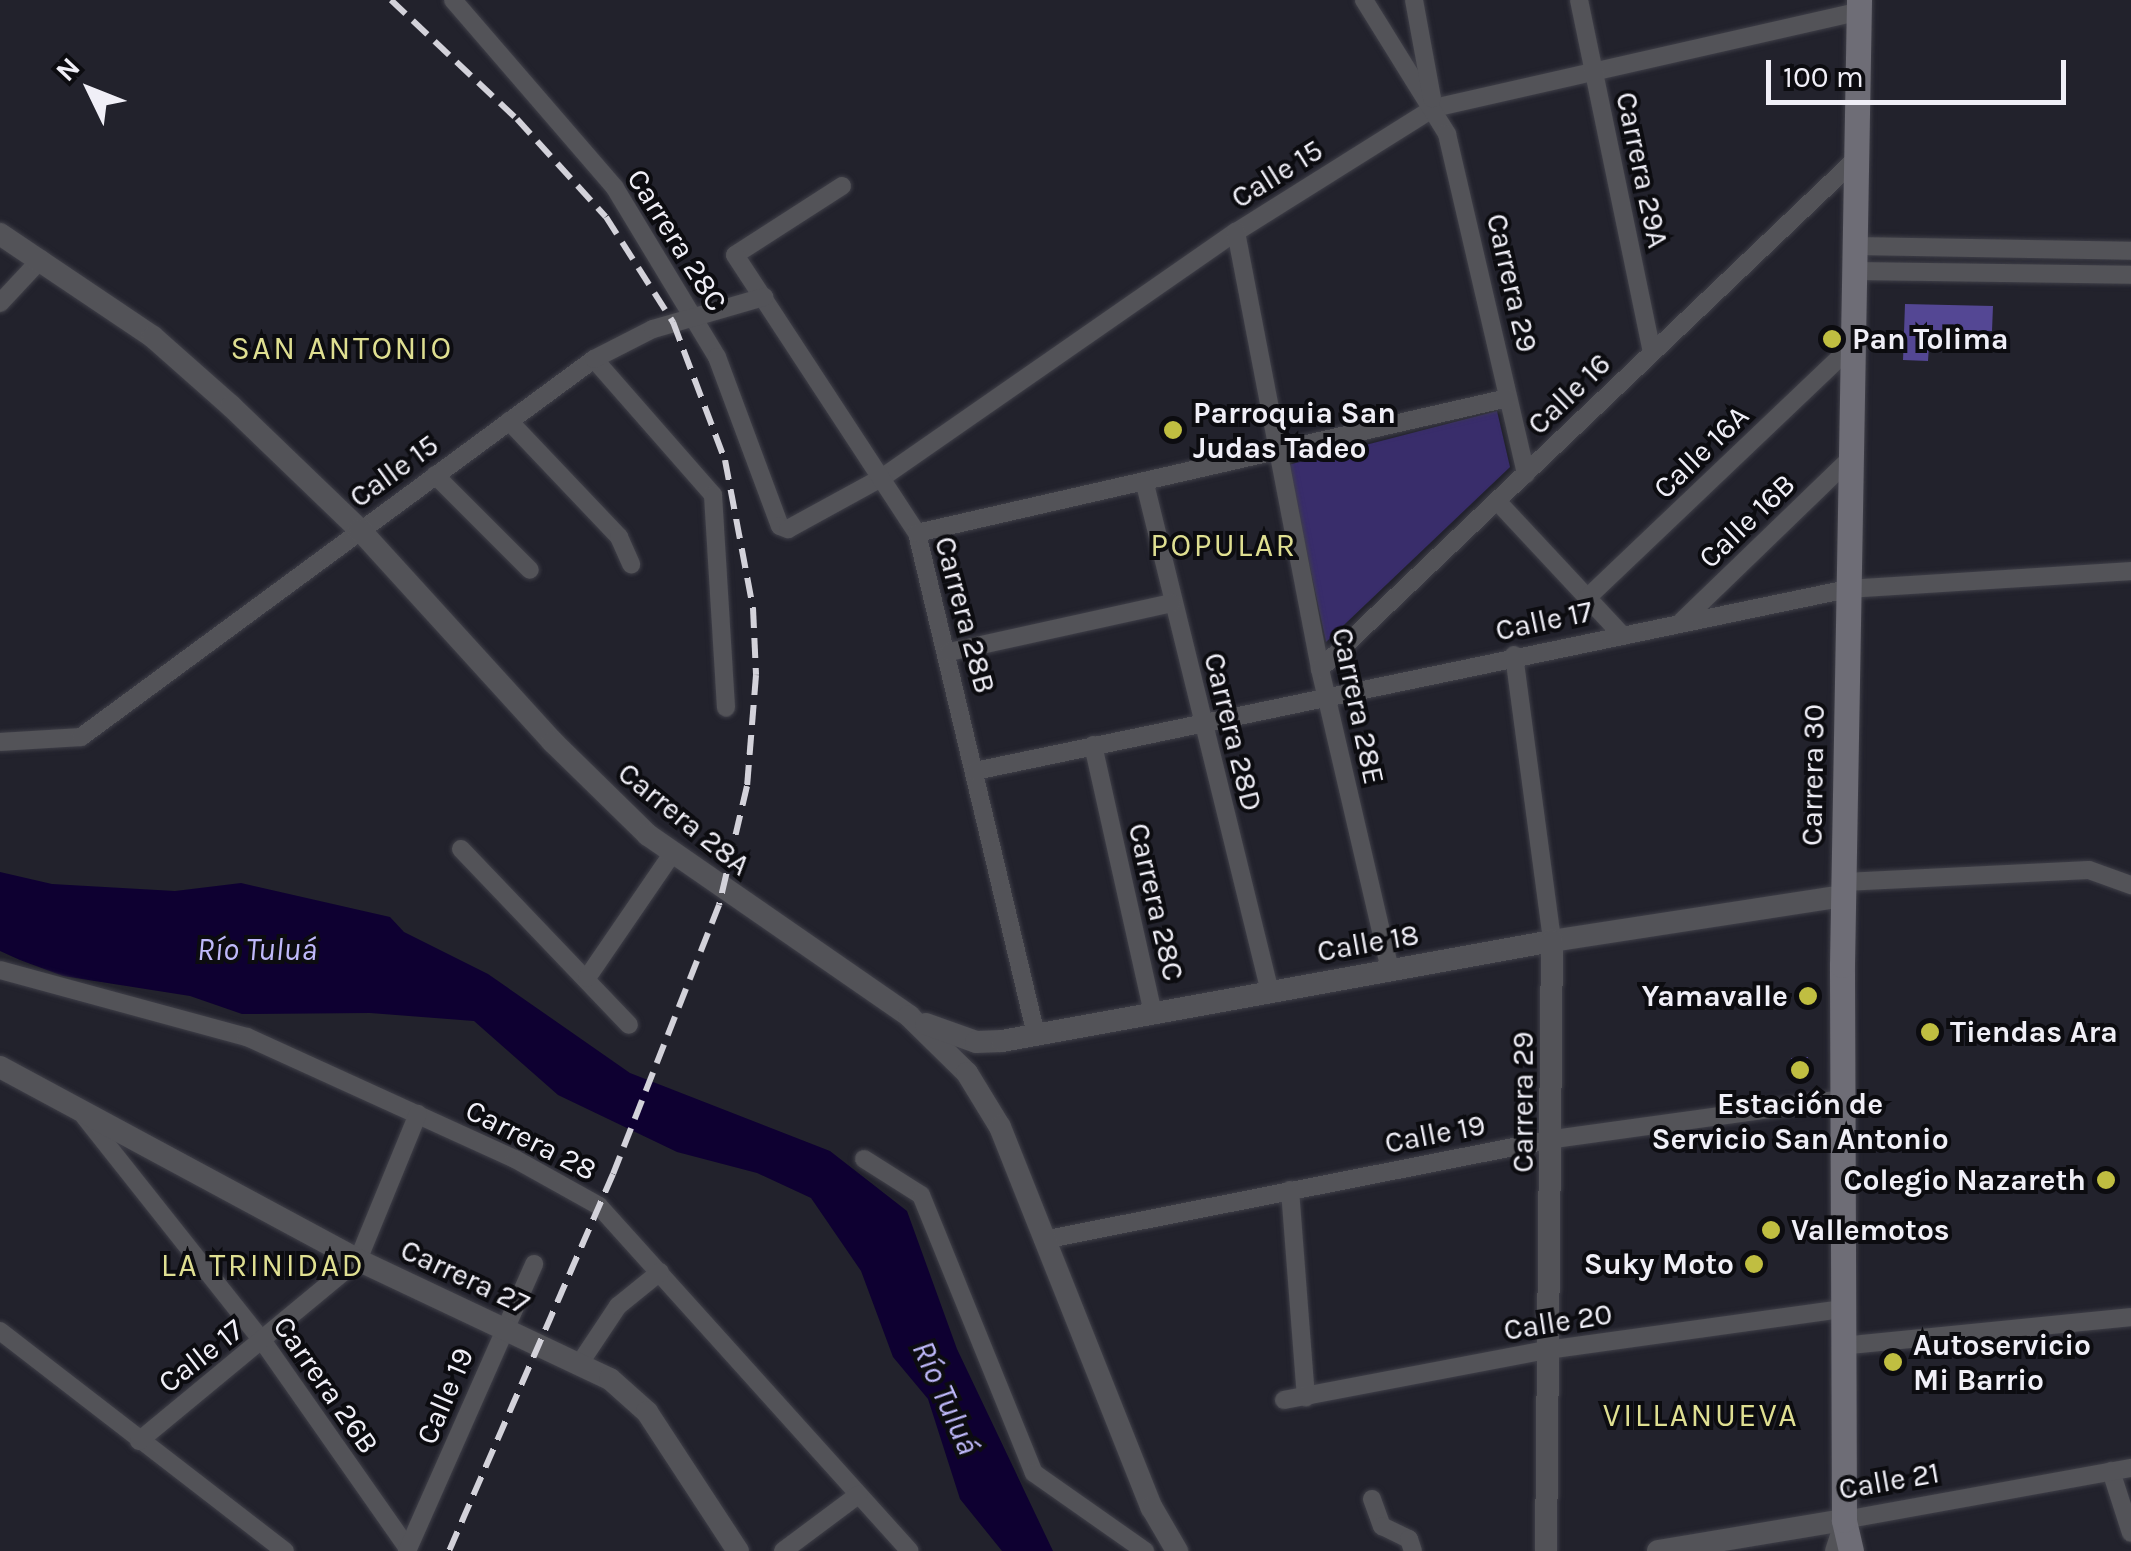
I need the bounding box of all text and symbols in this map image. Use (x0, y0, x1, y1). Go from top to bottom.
north arrow (40, 40, 140, 140)
scale bar (1771, 40, 2071, 102)
text: N (49, 51, 87, 88)
text: 100 m (1783, 59, 1864, 95)
street label: Carrera 29A (1608, 89, 1676, 251)
street label: Calle 15 (1225, 132, 1329, 216)
street label: Carrera 28C (619, 162, 735, 318)
street label: Carrera 29 (1479, 210, 1545, 356)
place label: Pan Tolima (1852, 321, 2008, 357)
marker: Pan Tolima (1821, 328, 1843, 350)
district label: SAN ANTONIO (230, 330, 454, 368)
street label: Calle 16 (1520, 346, 1618, 442)
place label: Parroquia San Judas Tadeo (1193, 395, 1396, 466)
street label: Calle 16A (1646, 398, 1756, 506)
marker: Parroquia San Judas Tadeo (1162, 419, 1184, 441)
street label: Calle 15 (343, 427, 445, 515)
street label: Calle 16B (1691, 466, 1803, 576)
district label: POPULAR (1150, 527, 1298, 565)
street label: Carrera 28B (927, 533, 1003, 697)
street label: Calle 17 (1492, 593, 1596, 649)
street label: Carrera 28E (1324, 624, 1392, 788)
street label: Carrera 28D (1196, 649, 1270, 815)
street label: Carrera 30 (1794, 704, 1832, 846)
street label: Carrera 28A (611, 755, 757, 883)
street label: Carrera 28C (1120, 820, 1192, 984)
street label: Calle 18 (1314, 916, 1422, 970)
water label: Río Tuluá (197, 931, 317, 969)
place label: Yamavalle (1642, 978, 1788, 1014)
marker: Yamavalle (1797, 985, 1819, 1007)
place label: Tiendas Ara (1950, 1014, 2118, 1050)
marker: Tiendas Ara (1919, 1021, 1941, 1043)
street label: Carrera 29 (1505, 1031, 1541, 1173)
marker: Estación de Servicio San Antonio (1789, 1059, 1811, 1081)
place label: Estación de Servicio San Antonio (1651, 1086, 1949, 1156)
street label: Carrera 28 (459, 1092, 603, 1188)
street label: Calle 19 (1382, 1107, 1488, 1161)
place label: Colegio Nazareth (1843, 1162, 2086, 1198)
marker: Colegio Nazareth (2095, 1169, 2117, 1191)
place label: Vallemotos (1791, 1212, 1950, 1248)
marker: Vallemotos (1760, 1219, 1782, 1241)
street label: Carrera 27 (395, 1232, 535, 1322)
place label: Suky Moto (1584, 1246, 1734, 1282)
district label: LA TRINIDAD (161, 1247, 365, 1285)
marker: Suky Moto (1743, 1253, 1765, 1275)
street label: Calle 20 (1501, 1296, 1615, 1348)
street label: Carrera 26B (265, 1309, 387, 1461)
street label: Calle 17 (151, 1312, 251, 1400)
place label: Autoservicio Mi Barrio (1913, 1327, 2091, 1398)
water label: Río Tuluá (903, 1335, 987, 1461)
street label: Calle 19 (409, 1342, 481, 1450)
marker: Autoservicio Mi Barrio (1882, 1351, 1904, 1373)
district label: VILLANUEVA (1603, 1397, 1799, 1435)
street label: Calle 21 (1836, 1454, 1942, 1508)

